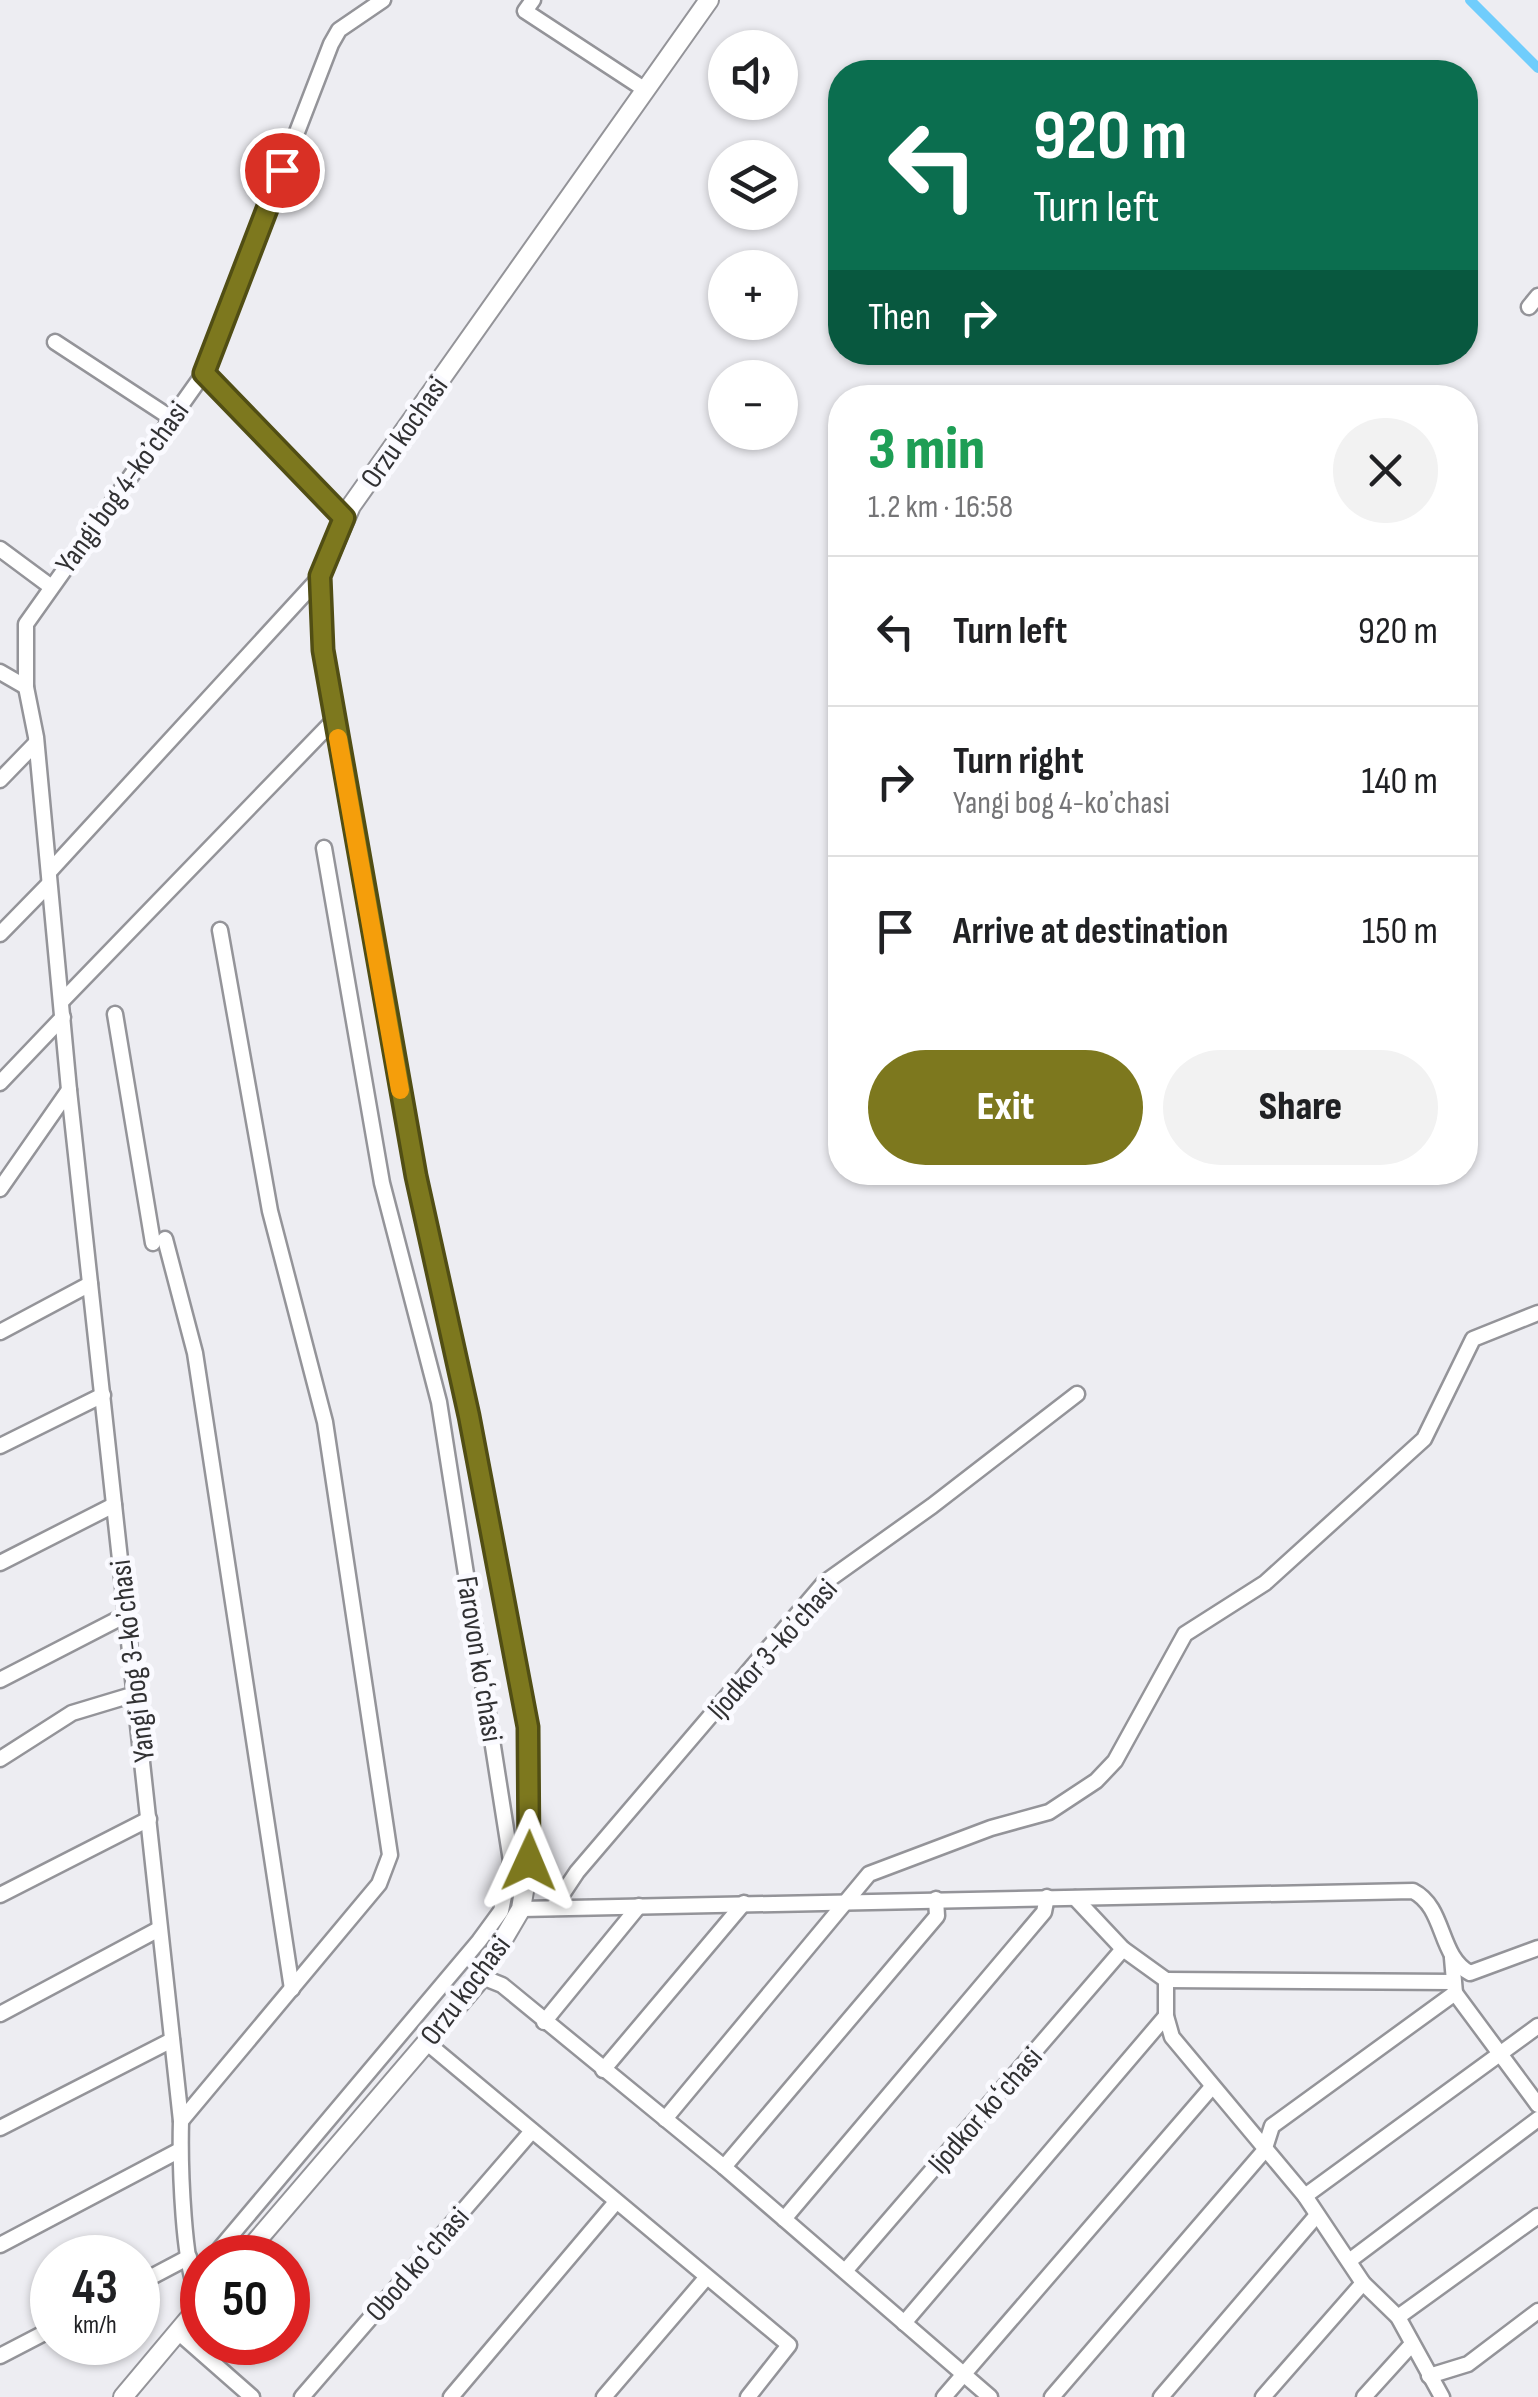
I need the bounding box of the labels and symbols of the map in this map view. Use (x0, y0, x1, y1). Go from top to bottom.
pin (240, 128, 325, 213)
street label: Orzu kochasi (353, 370, 456, 495)
street label: Yangi bog 4-koʼchasi (48, 395, 197, 580)
street label: Yangi bog 3-koʼchasi (103, 1558, 163, 1764)
street label: Ijodkor 3-koʼchasi (700, 1572, 845, 1728)
street label: Farovon koʻchasi (448, 1574, 510, 1744)
position arrow (477, 1809, 581, 1913)
street label: Orzu kochasi (413, 1929, 519, 2052)
street label: Ijodkor koʻchasi (921, 2040, 1051, 2181)
street label: Obod koʻchasi (358, 2200, 477, 2329)
speed limit sign: 50 (180, 2235, 310, 2365)

